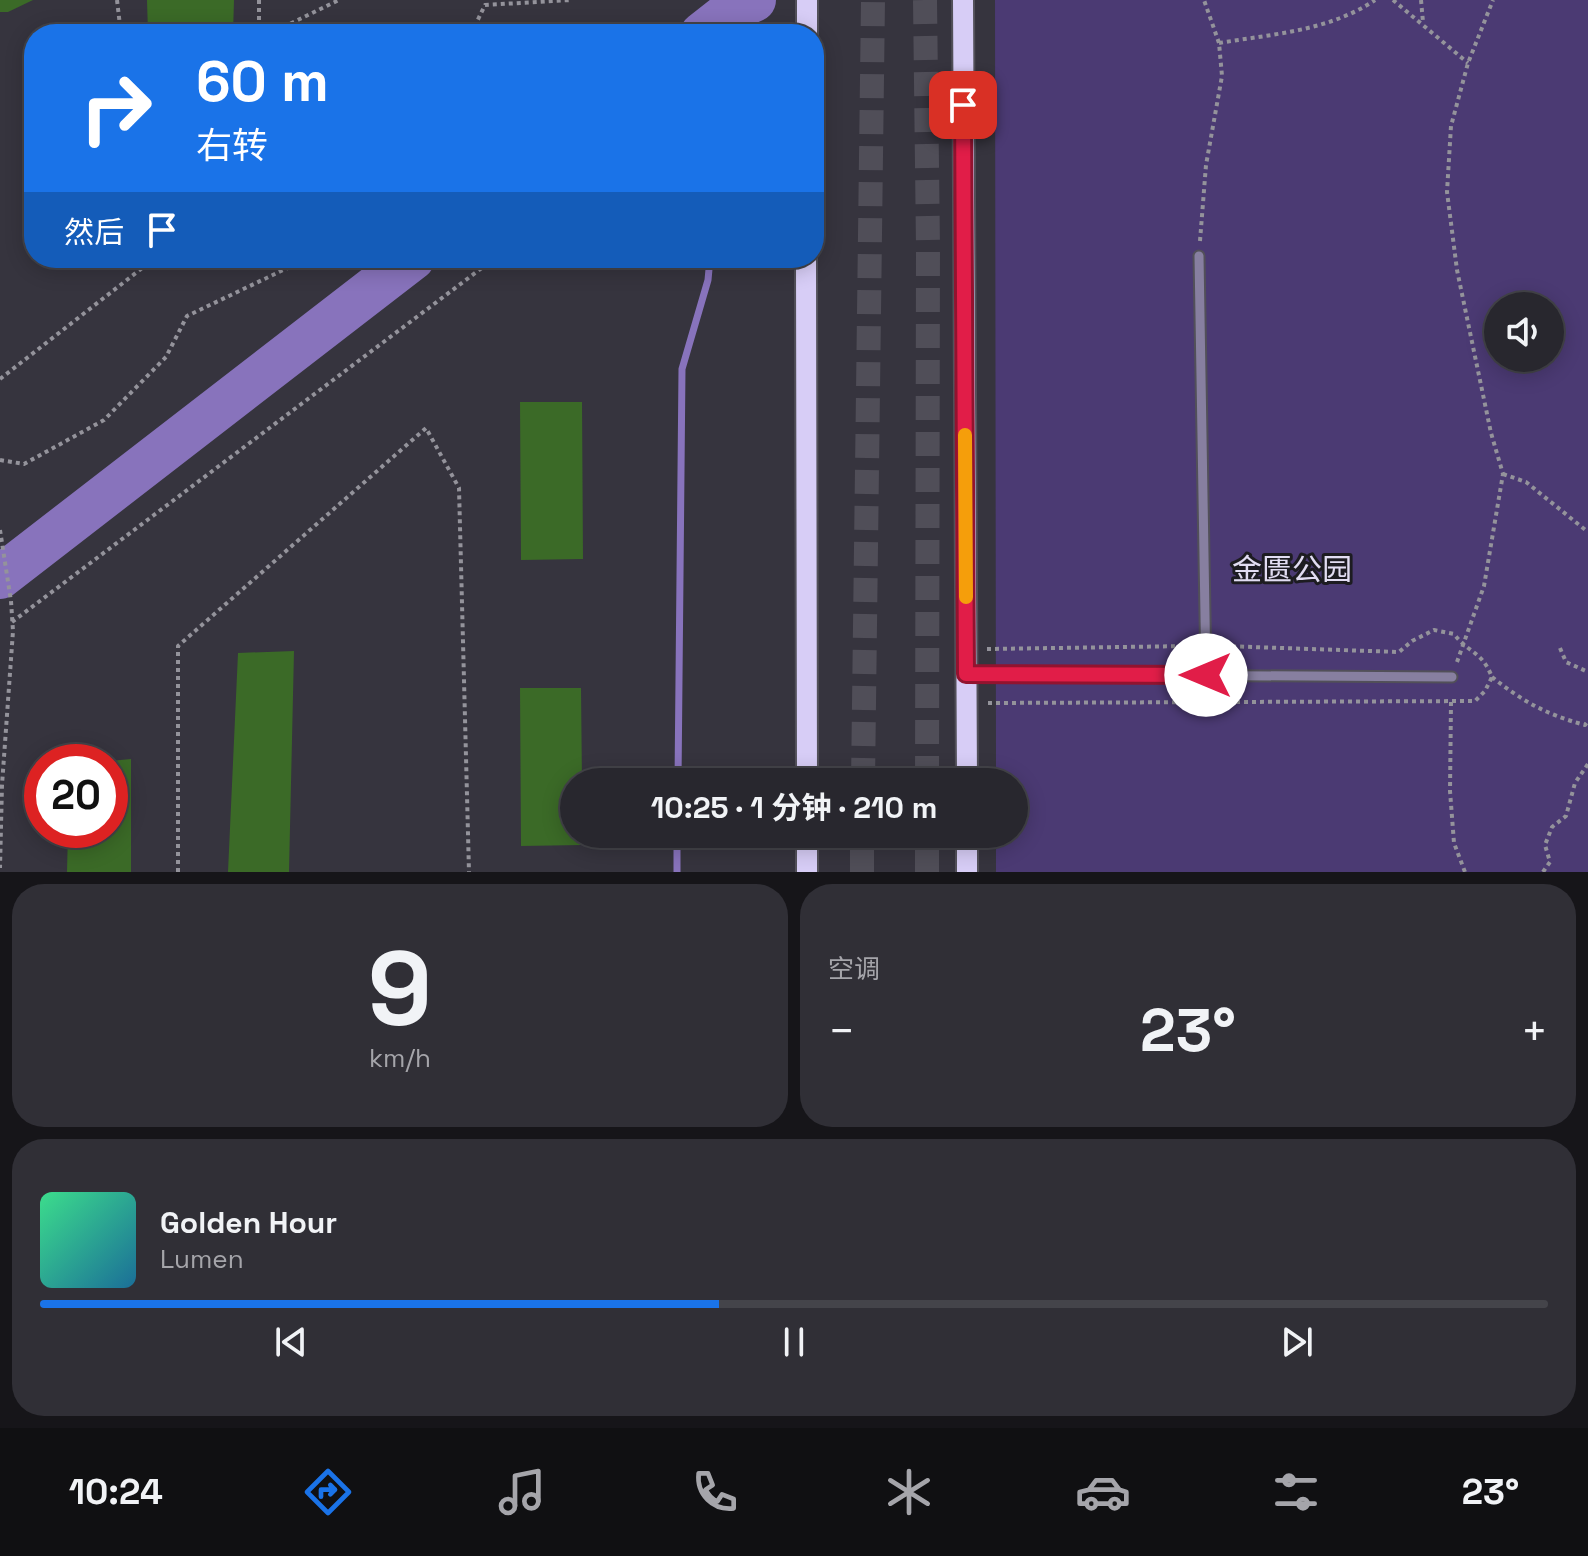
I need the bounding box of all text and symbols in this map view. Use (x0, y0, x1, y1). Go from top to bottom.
text: 60 m (196, 46, 329, 117)
icon: right (64, 56, 168, 160)
pin (929, 71, 997, 139)
icon: arrive (941, 83, 985, 127)
text: 右转 (196, 123, 268, 169)
icon: arrive (140, 208, 184, 252)
text: 然后 (64, 213, 124, 252)
map controls (1484, 292, 1564, 372)
button: sound (1484, 292, 1564, 372)
park label: 金匮公园 (1232, 550, 1352, 589)
position arrow (1164, 633, 1248, 717)
speed limit sign: 20 (24, 744, 128, 848)
text: 10:25 · 1 分钟 · 210 m (651, 788, 937, 827)
text: 9 (368, 923, 432, 1055)
text: 空调 (828, 952, 880, 986)
text: 23° (1140, 992, 1236, 1069)
text: − (828, 1003, 855, 1059)
text: + (1521, 1003, 1548, 1059)
text: km/h (369, 1041, 431, 1075)
text: Golden Hour (160, 1203, 337, 1242)
text: Lumen (160, 1242, 244, 1276)
icon: previous (269, 1320, 313, 1364)
icon: pause (772, 1320, 816, 1364)
icon: next (1275, 1320, 1319, 1364)
icon: directions (300, 1464, 356, 1520)
icon: music (494, 1464, 550, 1520)
icon: phone (687, 1464, 743, 1520)
icon: climate (881, 1464, 937, 1520)
icon: car (1075, 1464, 1131, 1520)
icon: filters (1268, 1464, 1324, 1520)
text: 10:24 (69, 1469, 163, 1515)
text: 23° (1462, 1469, 1519, 1515)

